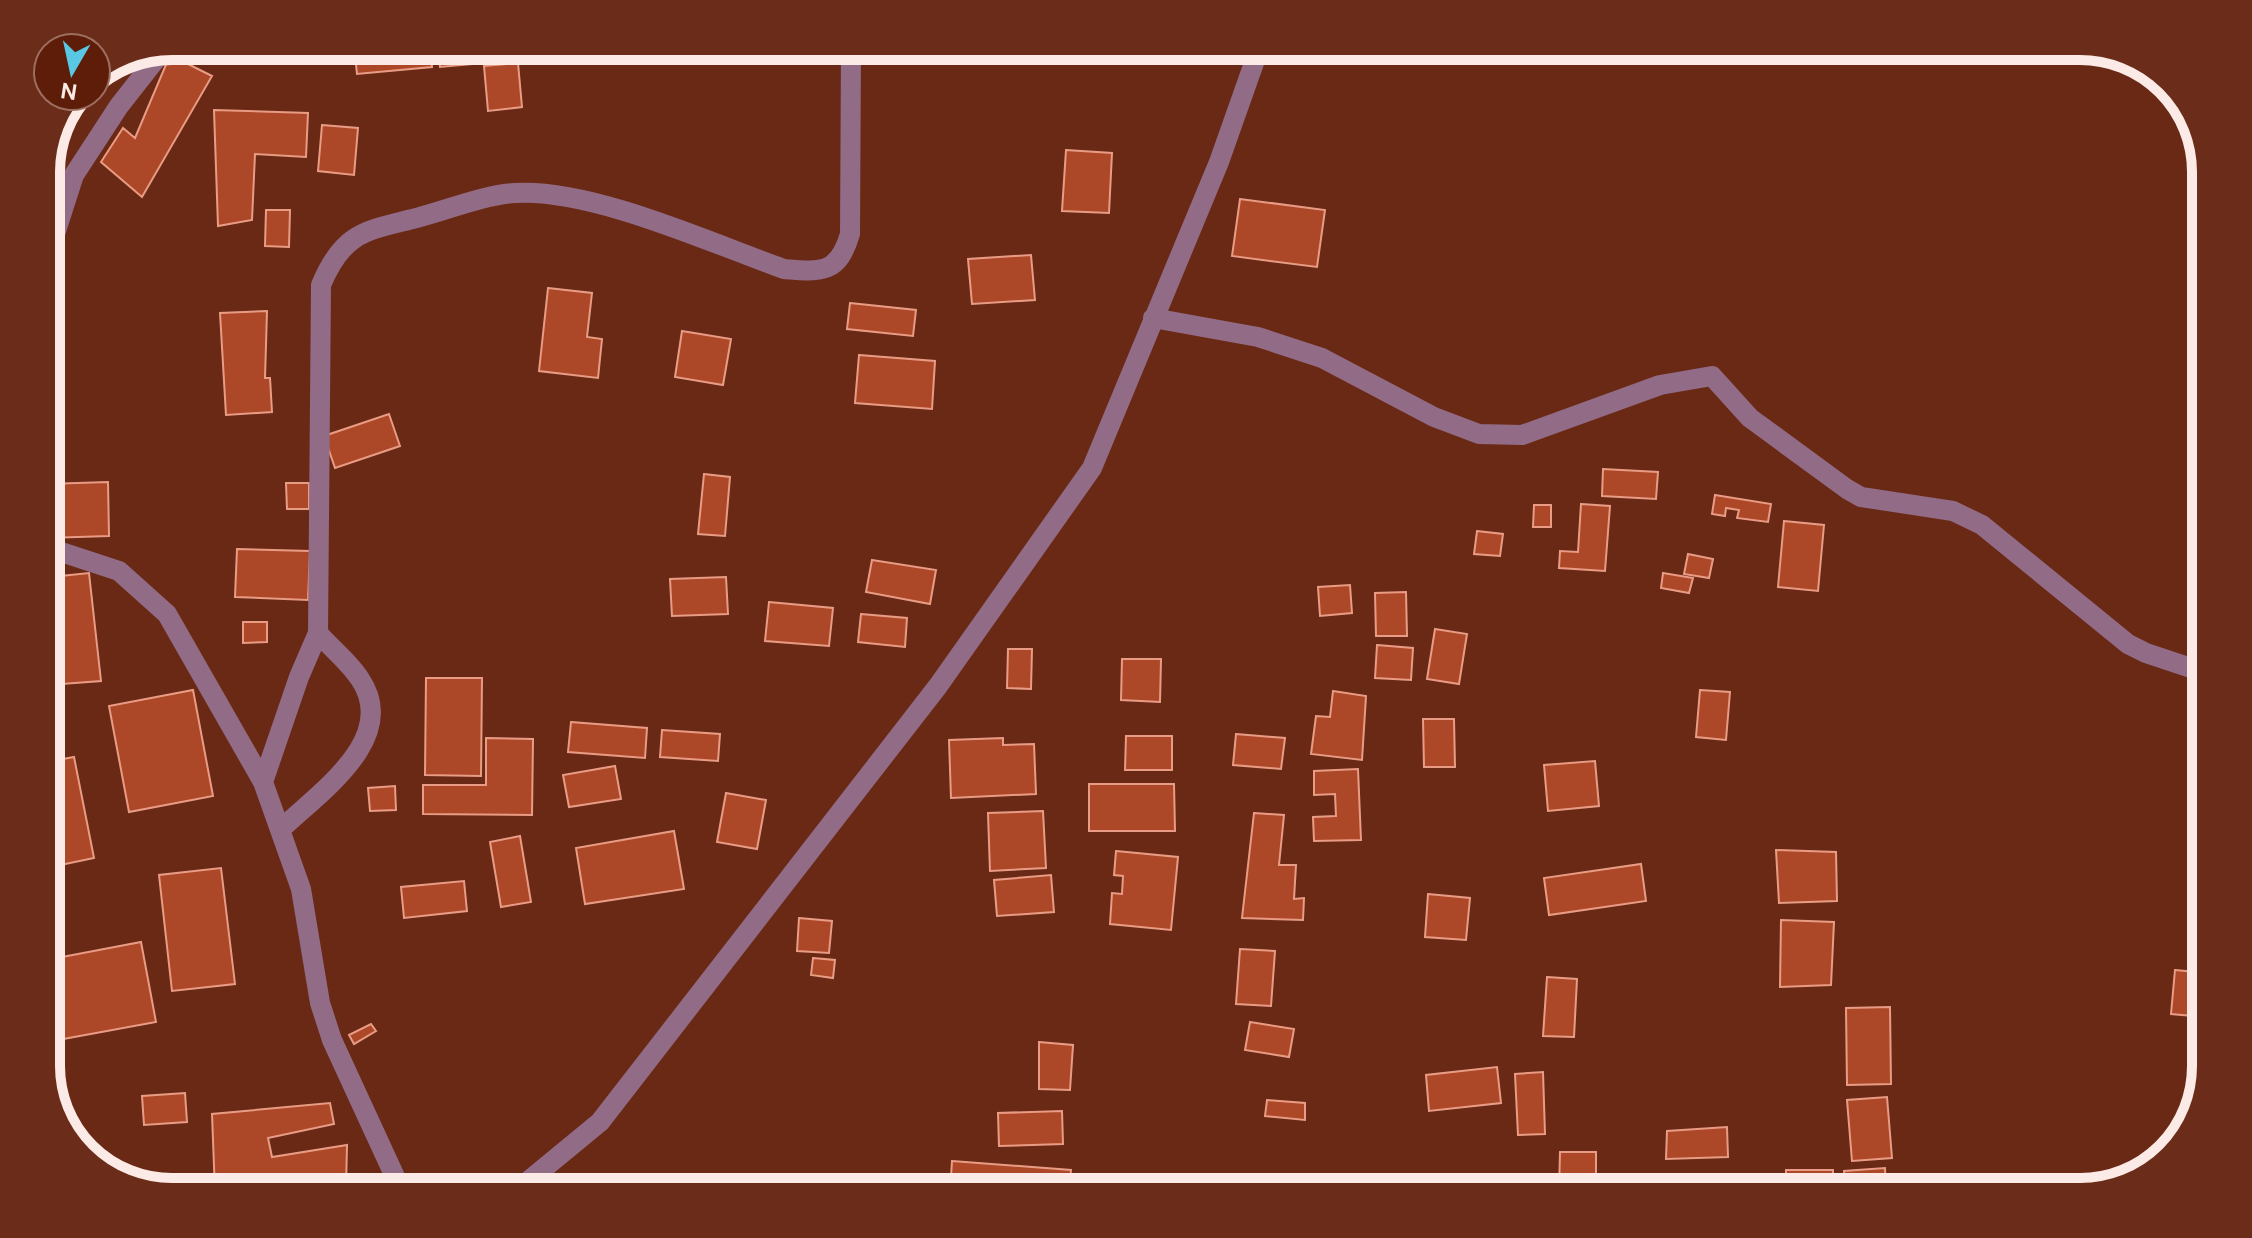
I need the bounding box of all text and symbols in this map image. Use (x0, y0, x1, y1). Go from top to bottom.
north arrow (32, 32, 112, 112)
text: N (59, 76, 79, 107)

